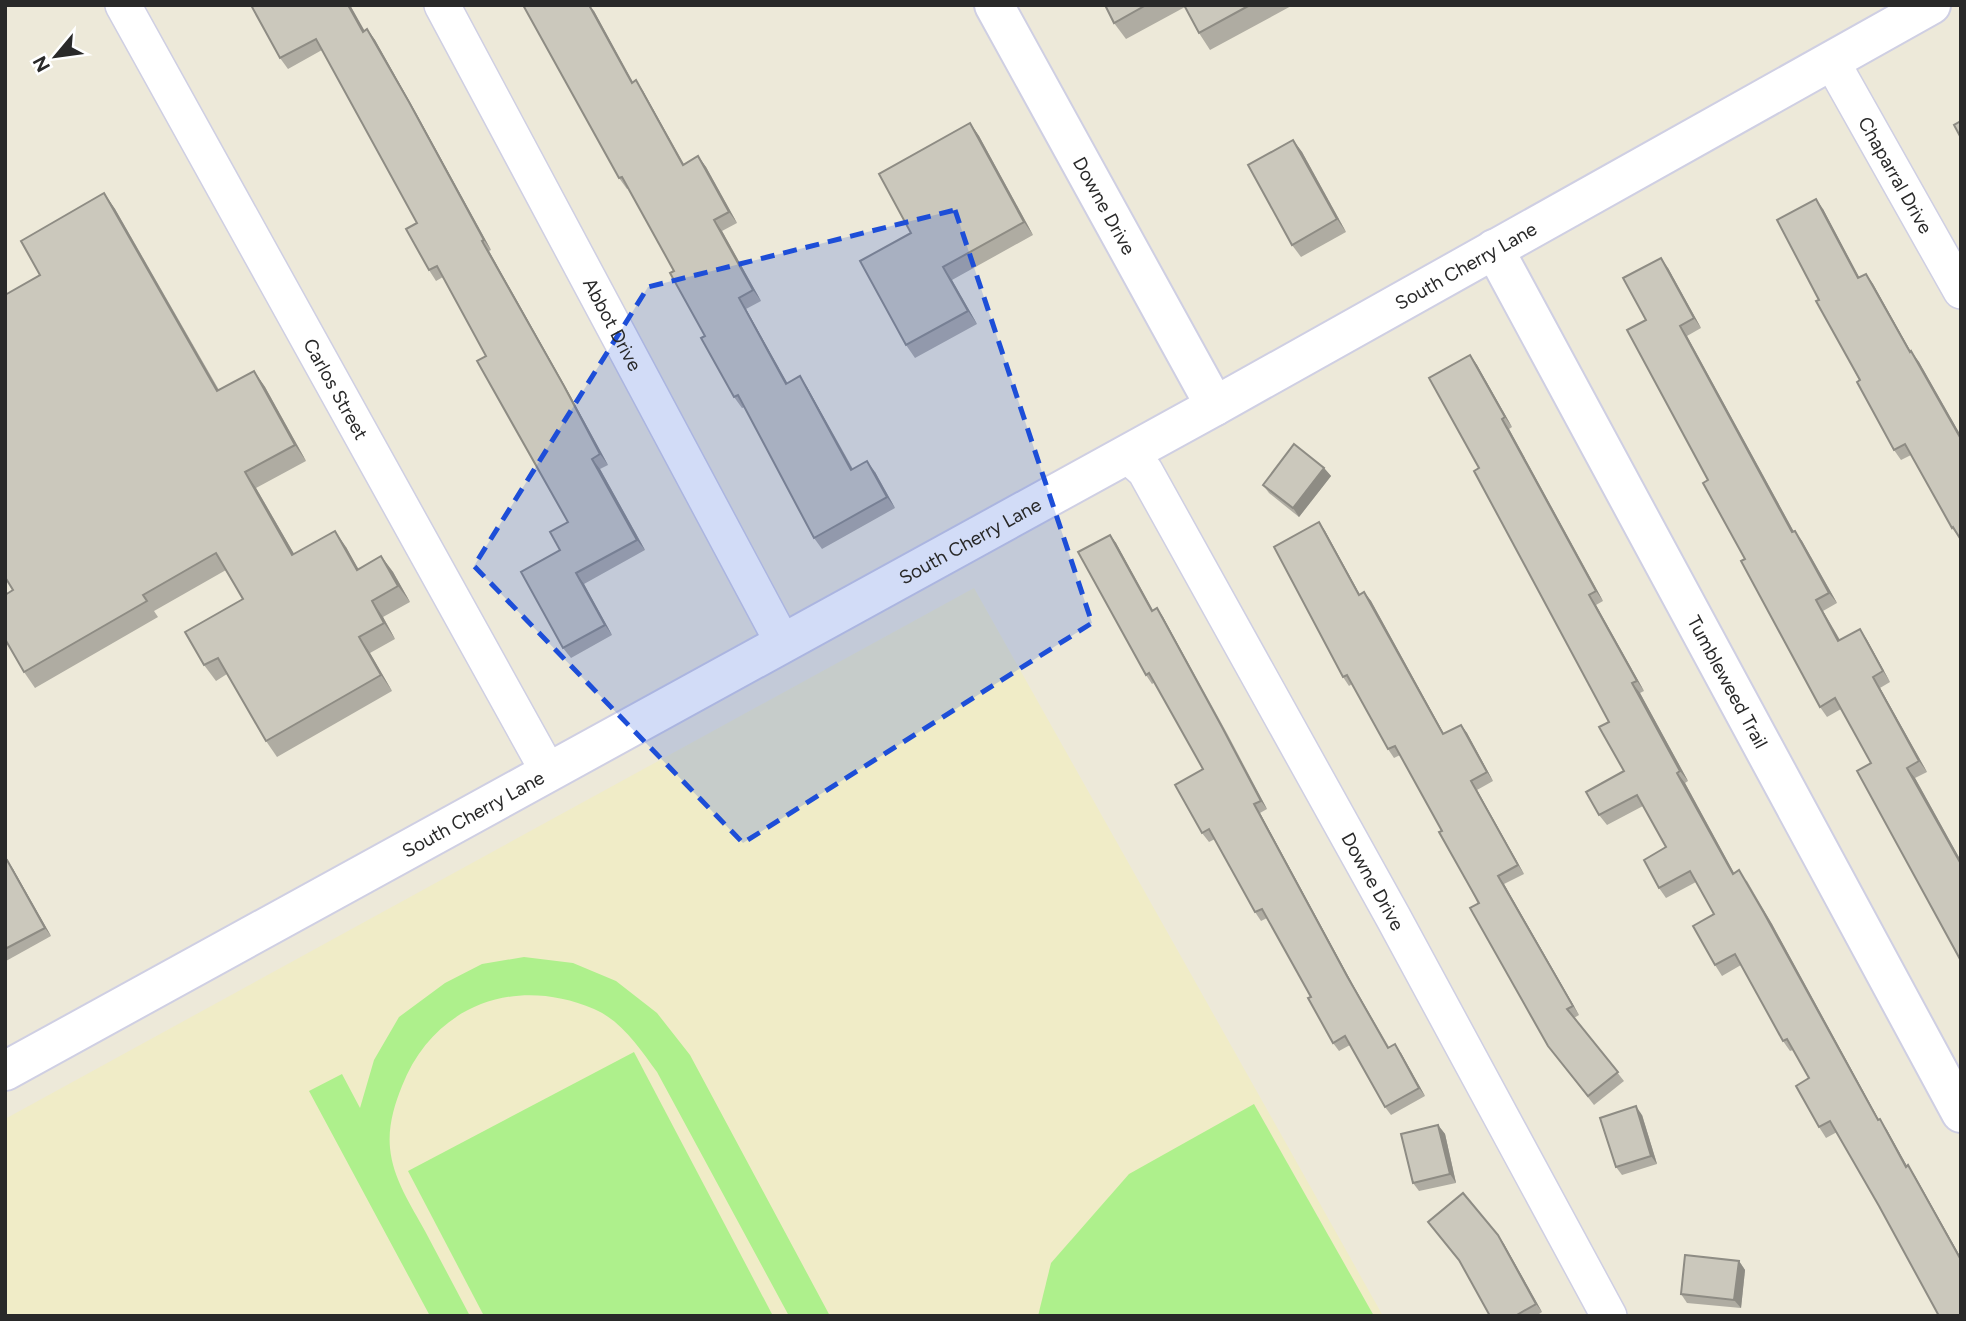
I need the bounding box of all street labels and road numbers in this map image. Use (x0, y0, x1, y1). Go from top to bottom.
street label: Chaparral Drive (1854, 113, 1938, 237)
street label: Downe Drive (1068, 153, 1141, 259)
street label: South Cherry Lane (1391, 217, 1540, 314)
street label: Abbot Drive (578, 274, 647, 375)
street label: Carlos Street (299, 334, 373, 443)
street label: South Cherry Lane (895, 492, 1045, 589)
street label: Tumbleweed Trail (1683, 611, 1773, 752)
street label: South Cherry Lane (398, 766, 548, 862)
street label: Downe Drive (1337, 828, 1409, 934)

